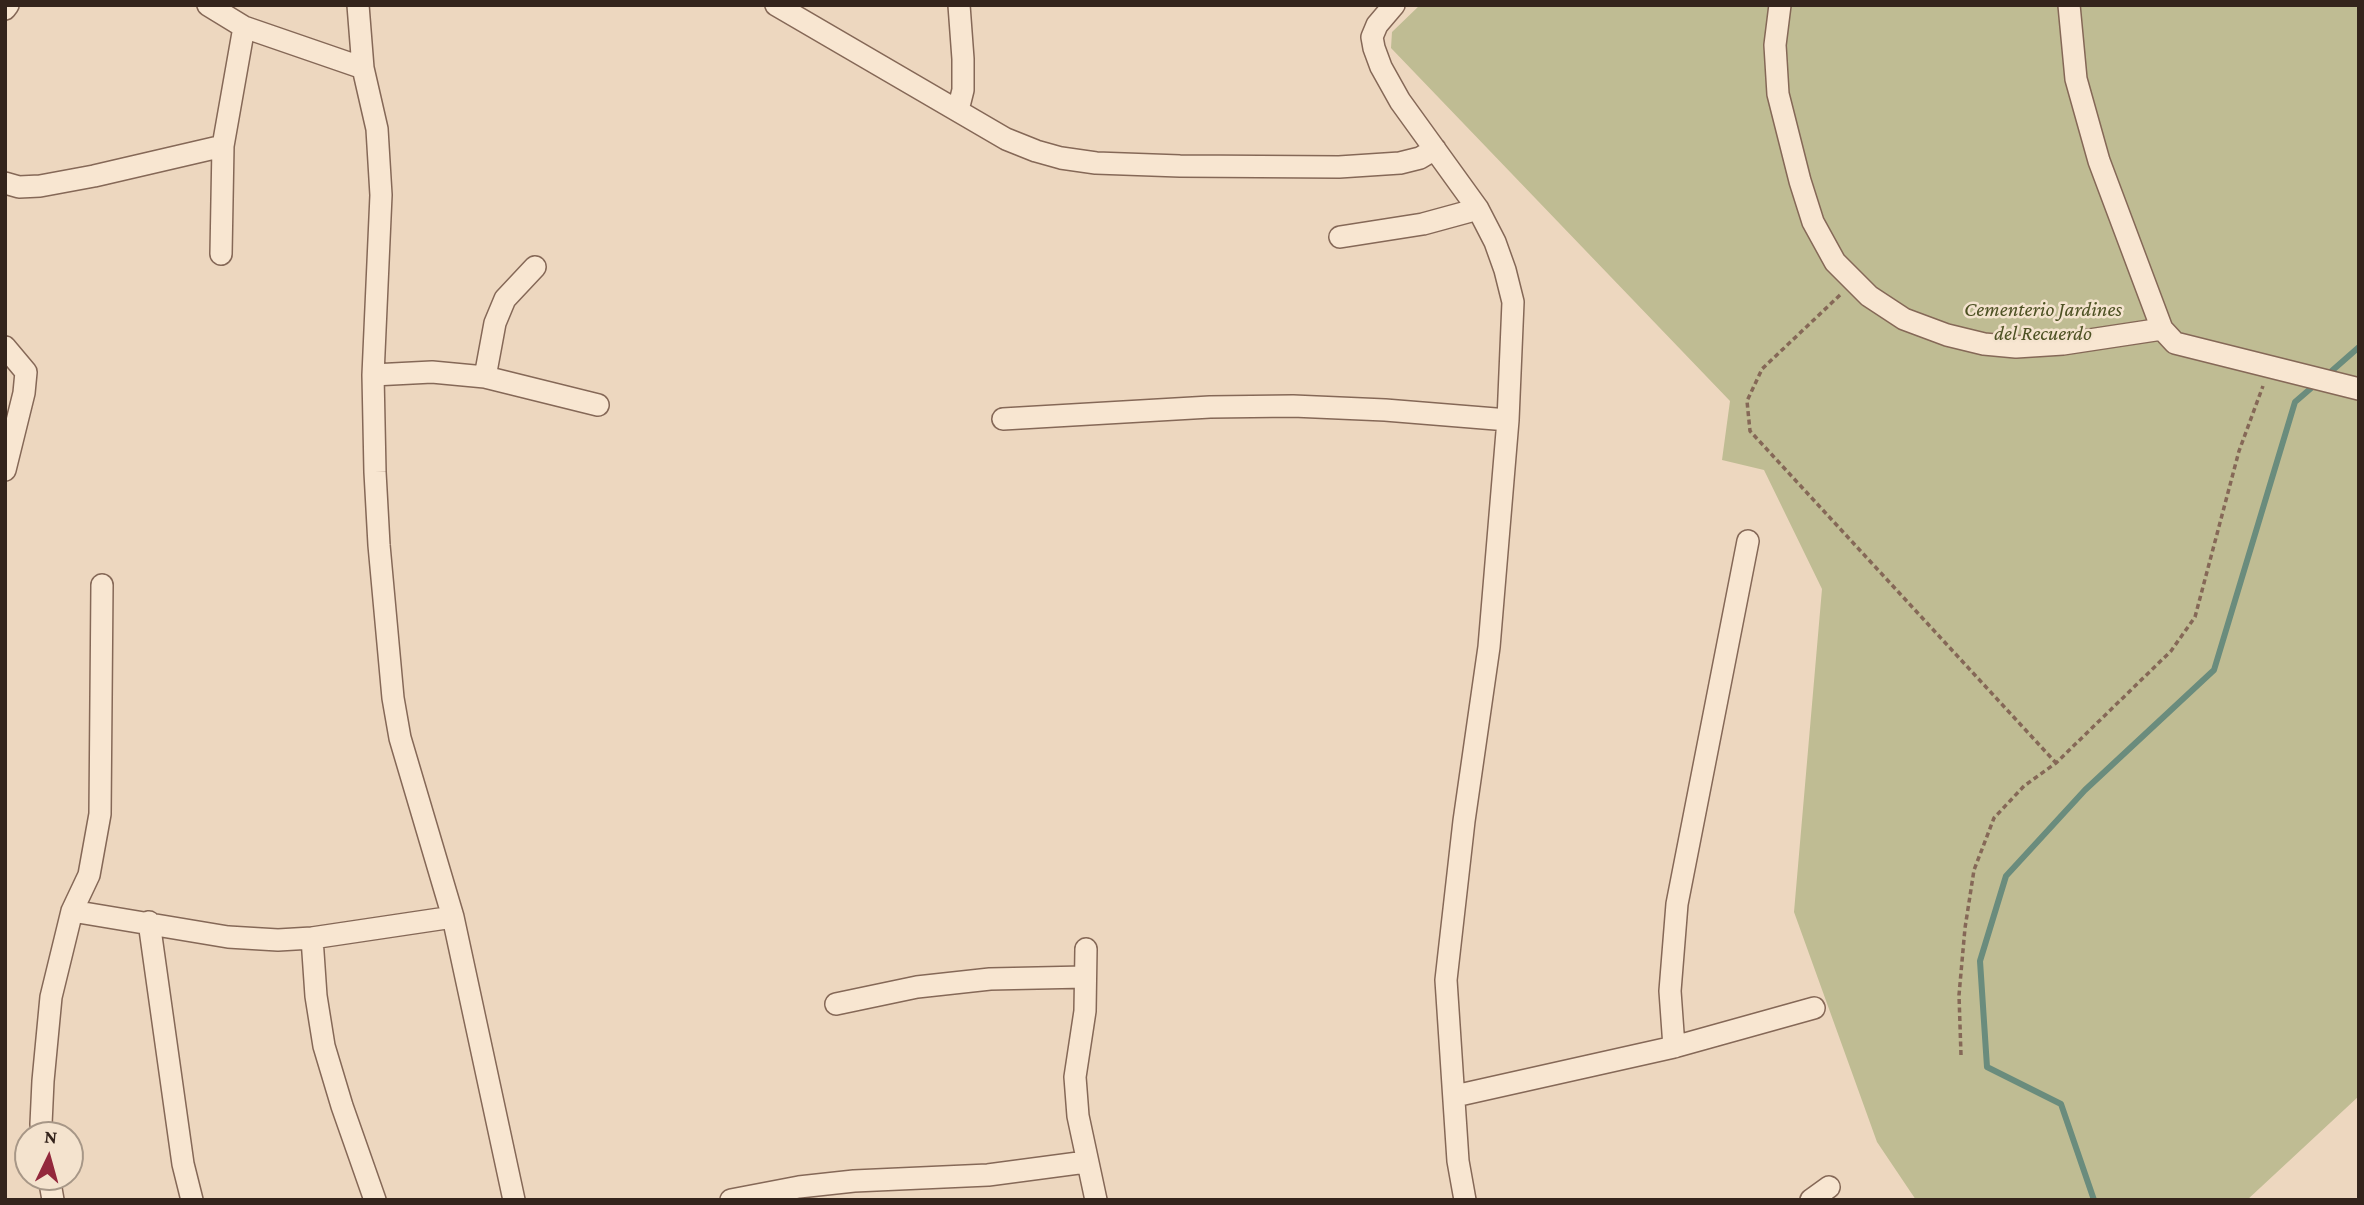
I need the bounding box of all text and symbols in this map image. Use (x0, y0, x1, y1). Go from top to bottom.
park label: Cementerio Jardines del Recuerdo (1964, 297, 2122, 347)
north arrow (14, 1121, 84, 1191)
text: N (43, 1126, 58, 1148)

